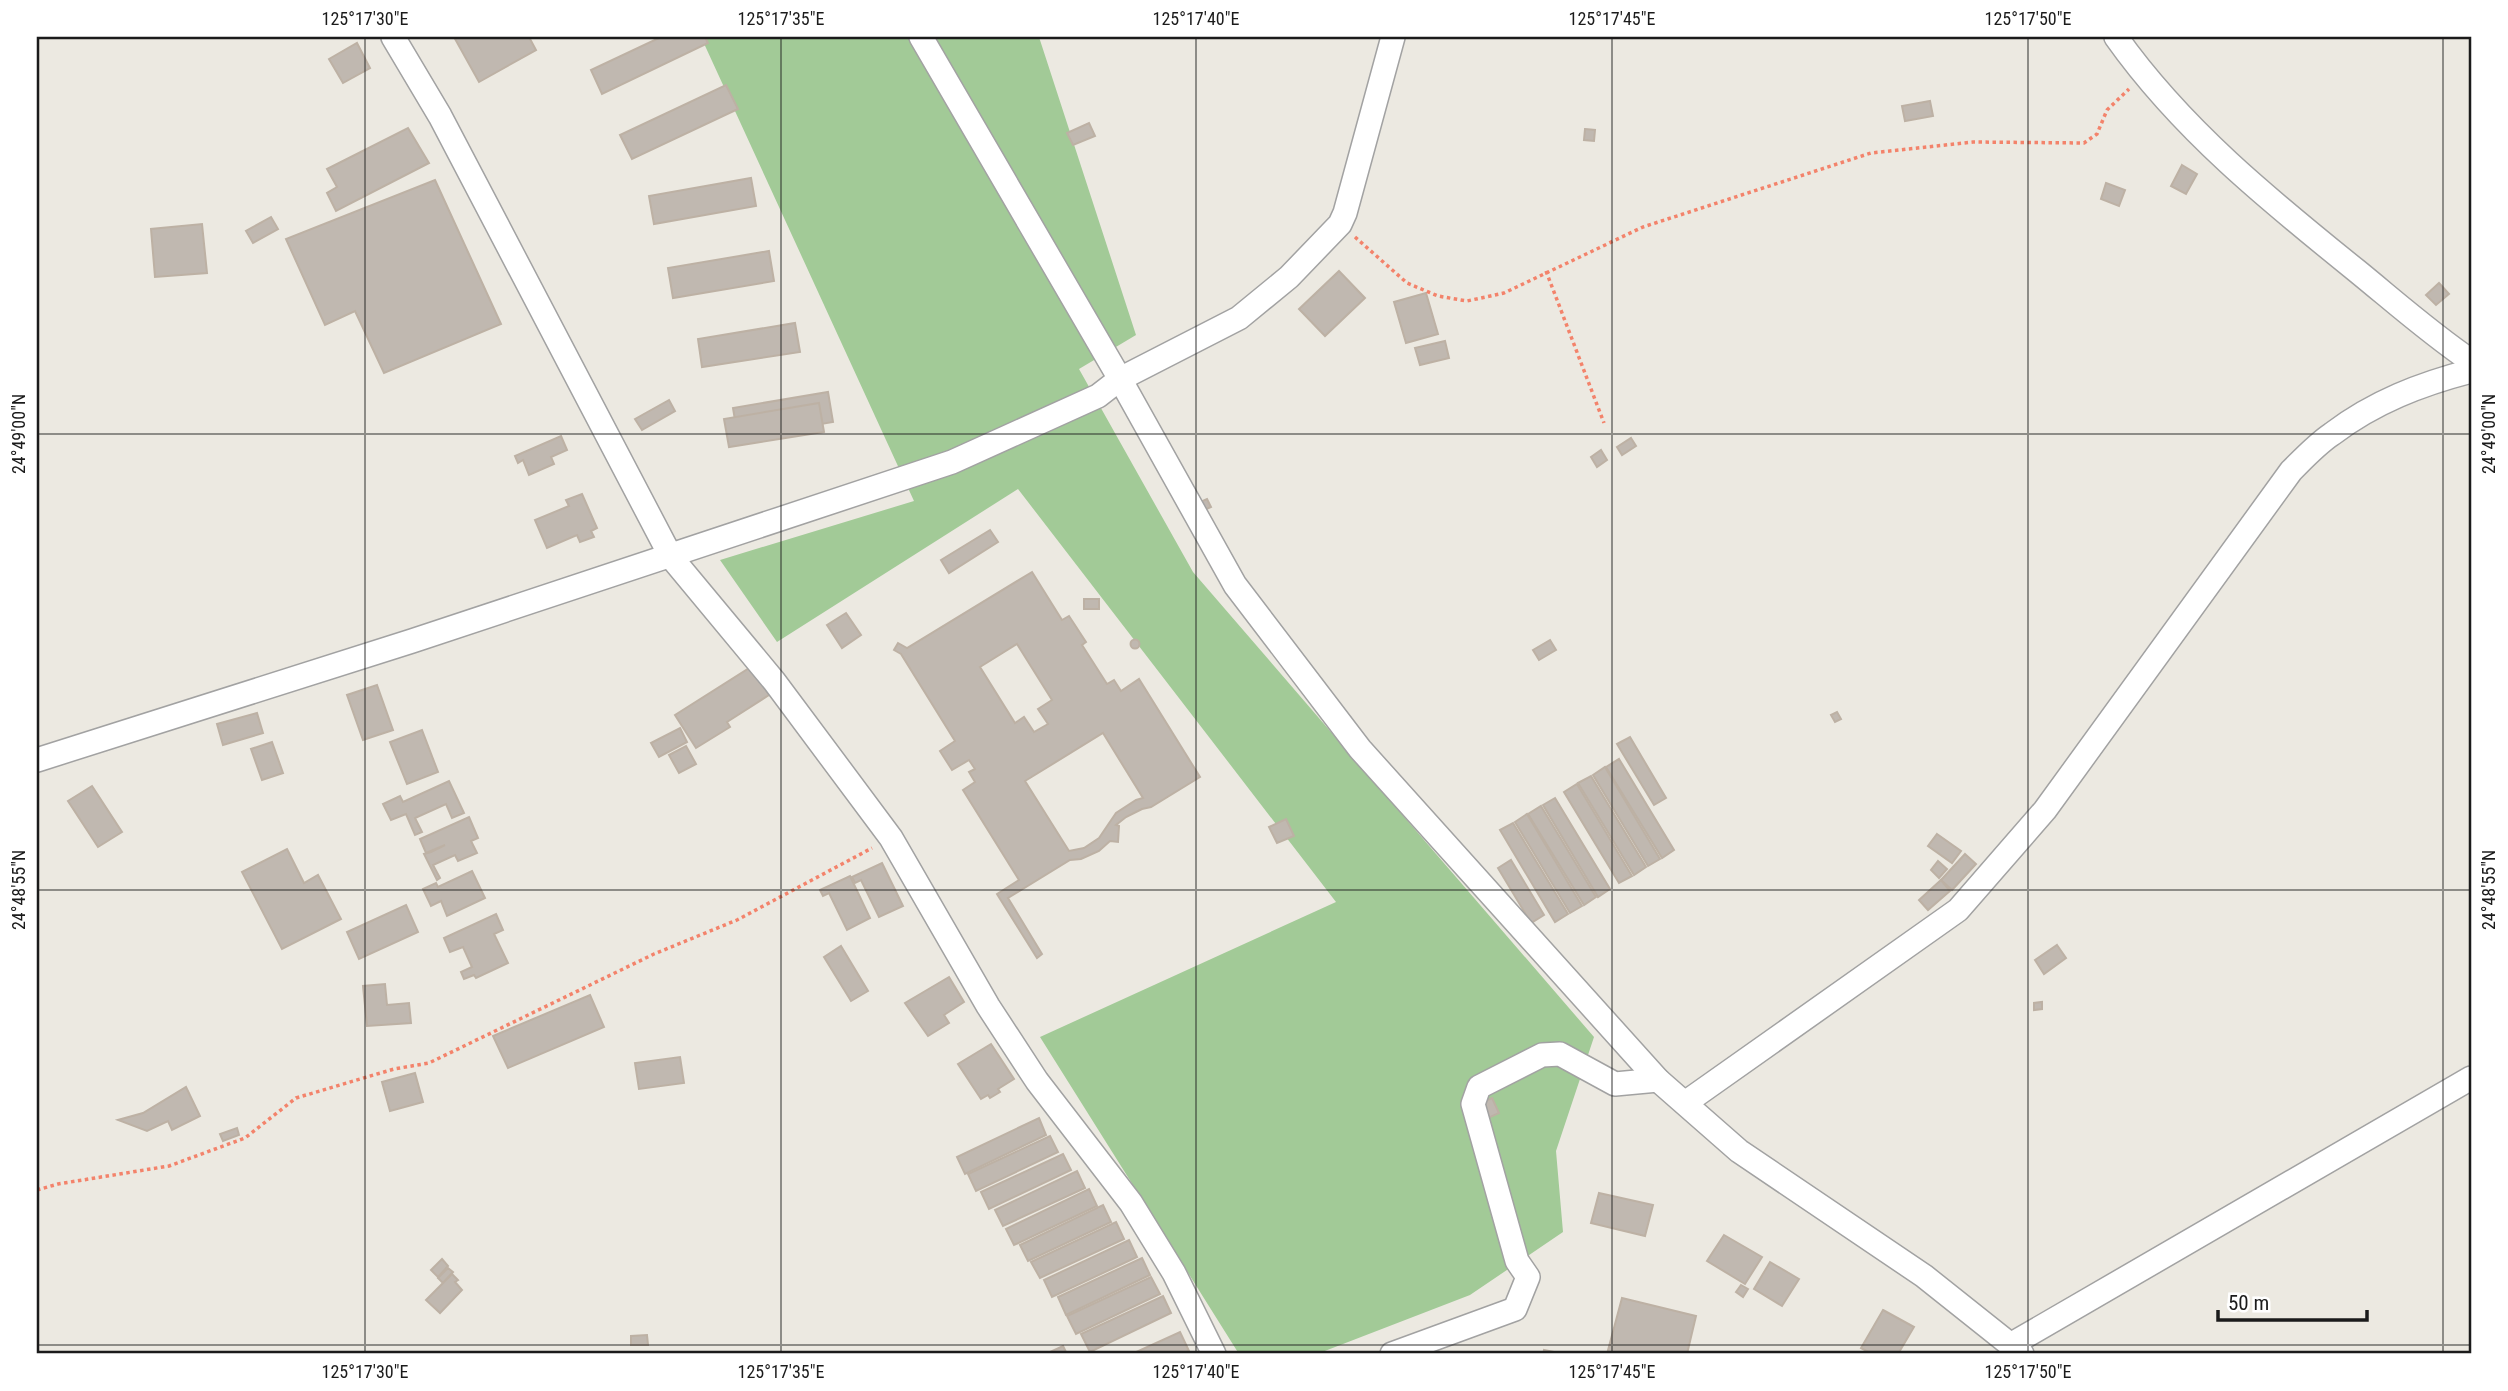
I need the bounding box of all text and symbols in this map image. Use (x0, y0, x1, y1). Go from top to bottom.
text: 125°17'30"E (322, 8, 408, 29)
text: 125°17'35"E (738, 8, 824, 29)
text: 125°17'40"E (1153, 8, 1239, 29)
text: 125°17'45"E (1569, 8, 1655, 29)
text: 125°17'50"E (1985, 8, 2071, 29)
text: 24°49'00"N (8, 394, 29, 474)
text: 24°49'00"N (2478, 394, 2499, 474)
text: 24°48'55"N (8, 850, 29, 930)
text: 24°48'55"N (2478, 850, 2499, 930)
scale bar (2218, 1279, 2366, 1323)
text: 50 m (2228, 1291, 2269, 1315)
text: 125°17'30"E (322, 1361, 408, 1382)
text: 125°17'35"E (738, 1361, 824, 1382)
text: 125°17'40"E (1153, 1361, 1239, 1382)
text: 125°17'45"E (1569, 1361, 1655, 1382)
text: 125°17'50"E (1985, 1361, 2071, 1382)

